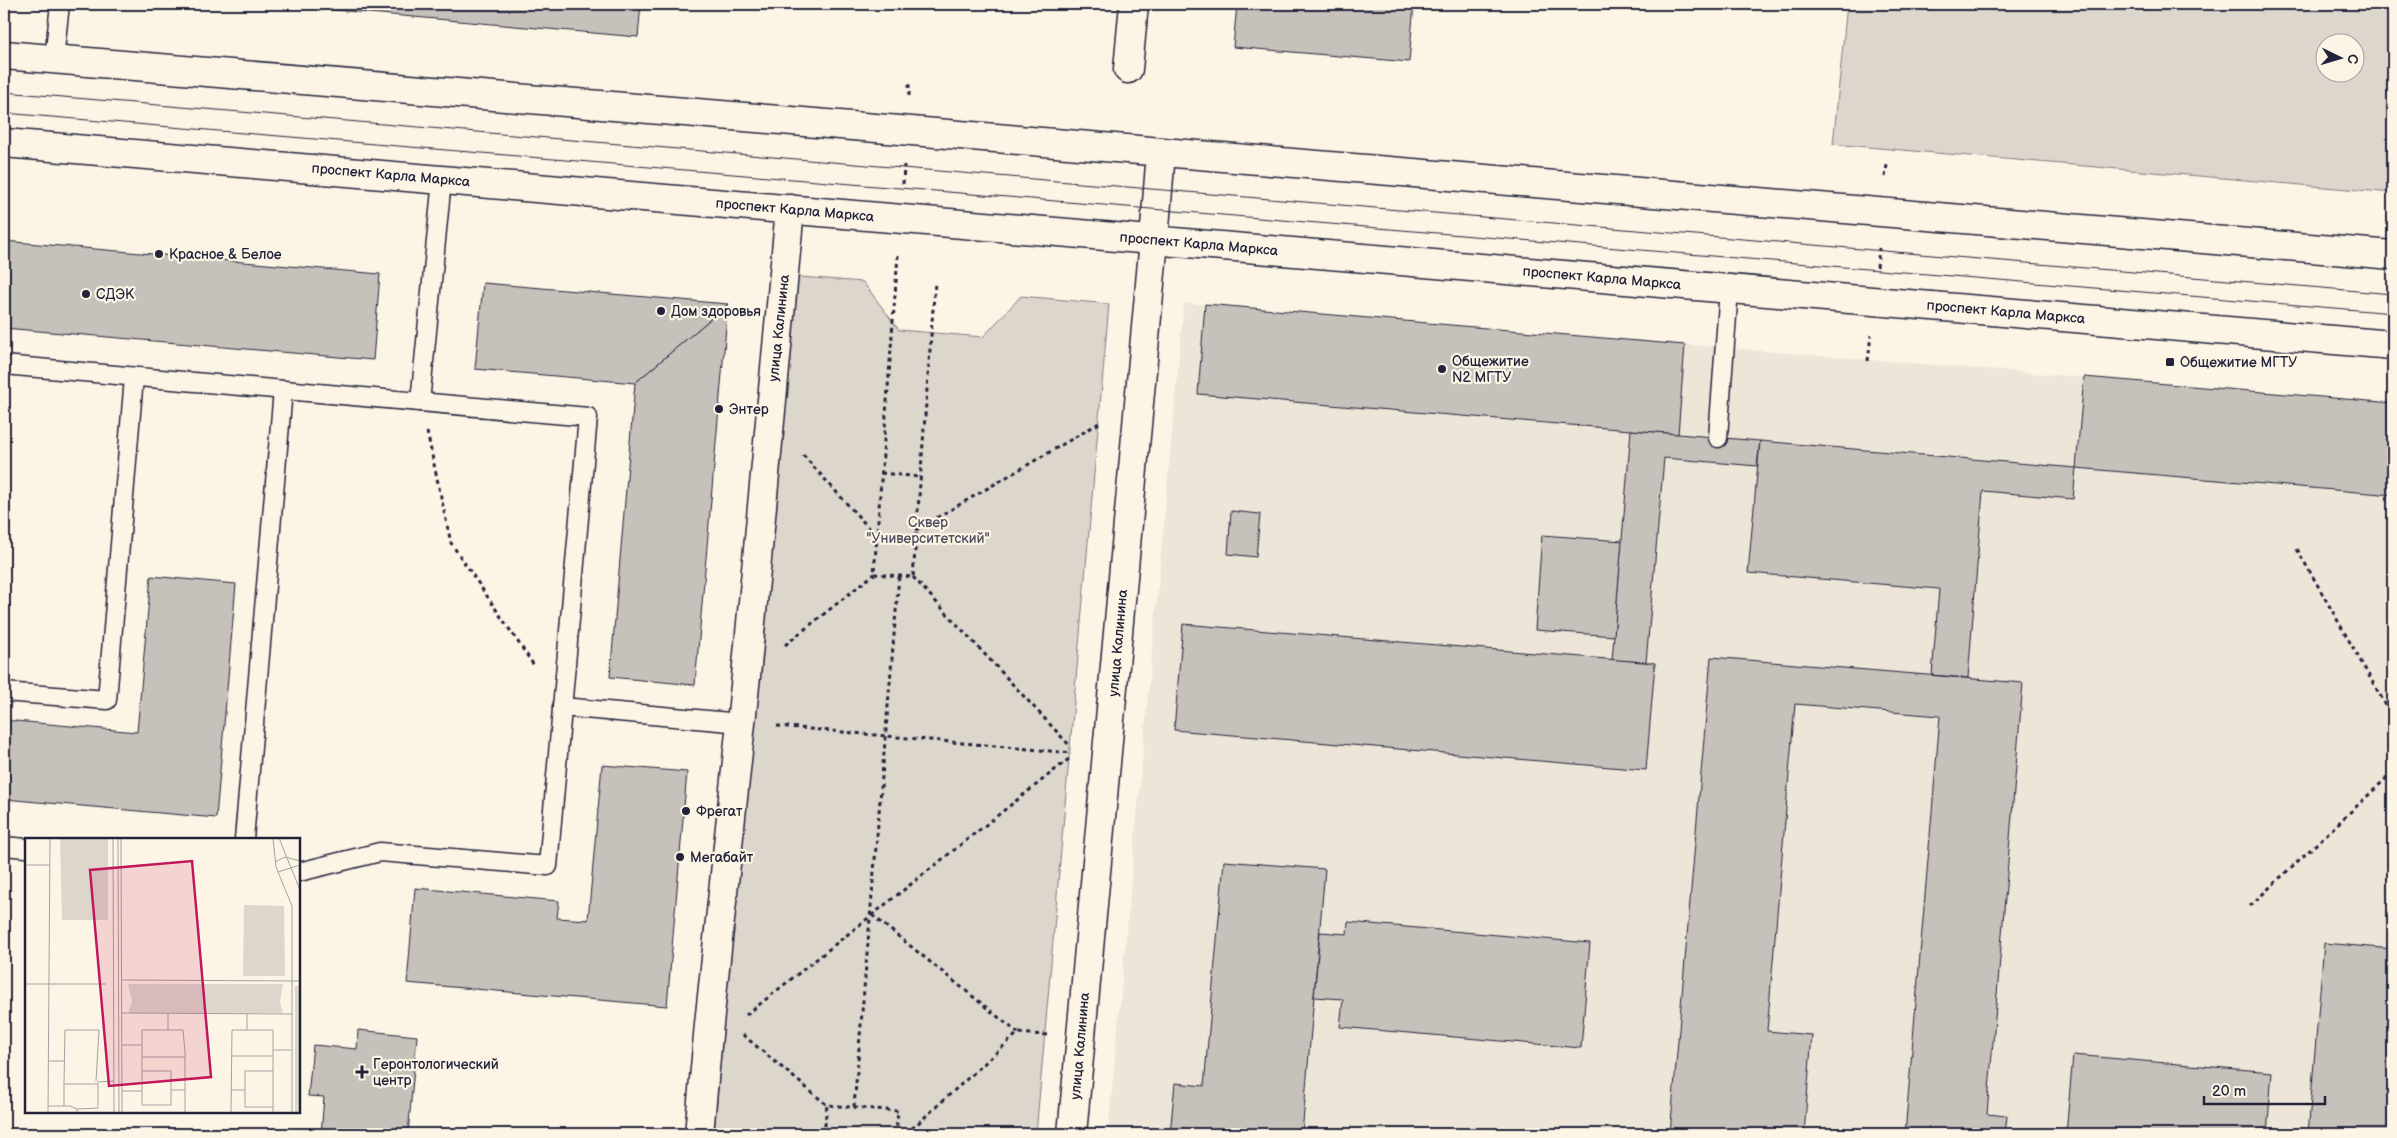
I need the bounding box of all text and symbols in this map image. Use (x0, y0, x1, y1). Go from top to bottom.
north arrow (2314, 32, 2364, 82)
text: С (2344, 53, 2361, 65)
street label: проспект Карла Маркса (311, 160, 472, 190)
street label: проспект Карла Маркса (715, 195, 876, 225)
street label: проспект Карла Маркса (1119, 229, 1280, 259)
place label: Красное & Белое (169, 246, 282, 263)
marker: Красное & Белое (153, 248, 165, 260)
street label: проспект Карла Маркса (1522, 263, 1683, 293)
street label: улица Калинина (765, 273, 793, 382)
place label: СДЭК (96, 286, 135, 303)
marker: СДЭК (80, 288, 92, 300)
street label: проспект Карла Маркса (1926, 297, 2087, 327)
place label: Дом здоровья (671, 303, 761, 320)
marker: Дом здоровья (655, 305, 667, 317)
place label: Общежитие N2 МГТУ (1452, 353, 1529, 386)
place label: Общежитие МГТУ (2180, 354, 2297, 371)
marker: Общежитие МГТУ (2164, 356, 2176, 368)
marker: Общежитие N2 МГТУ (1436, 363, 1448, 375)
place label: Энтер (729, 401, 769, 418)
marker: Энтер (713, 403, 725, 415)
park label: Сквер "Университетский" (866, 514, 990, 547)
street label: улица Калинина (1105, 588, 1131, 697)
place label: Фрегат (696, 803, 743, 820)
marker: Фрегат (680, 805, 692, 817)
inset map (25, 838, 300, 1113)
place label: Мегабайт (690, 849, 754, 866)
marker: Мегабайт (674, 851, 686, 863)
street label: улица Калинина (1067, 991, 1093, 1100)
place label: Геронтологический центр (373, 1056, 499, 1089)
marker: Геронтологический центр (355, 1065, 369, 1079)
scale bar (2204, 1073, 2326, 1105)
text: 20 m (2212, 1082, 2246, 1101)

